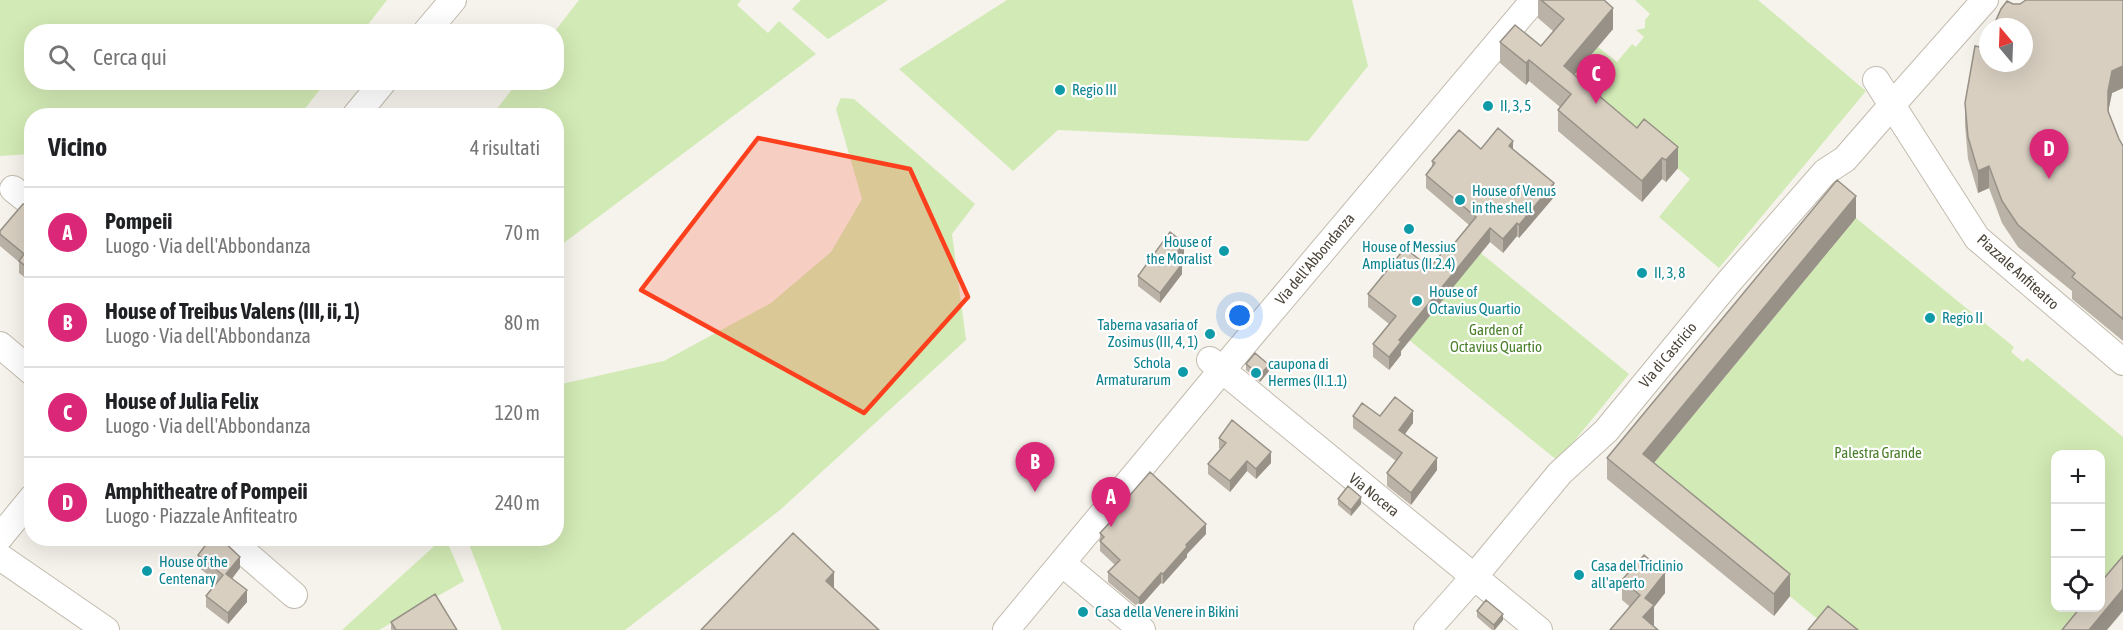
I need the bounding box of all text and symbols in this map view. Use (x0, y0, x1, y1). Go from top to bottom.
north arrow (1979, 18, 2033, 72)
search box (24, 24, 564, 90)
icon: search (45, 41, 78, 74)
text: Cerca qui (93, 44, 167, 70)
pin: C (1576, 54, 1616, 104)
place label: Regio III (1072, 81, 1117, 98)
marker: Regio III (1053, 83, 1067, 97)
place label: II, 3, 5 (1500, 97, 1531, 114)
marker: II, 3, 5 (1481, 99, 1495, 113)
pin: D (2030, 130, 2068, 179)
text: Vicino (48, 132, 107, 162)
text: 4 risultati (470, 136, 540, 159)
place label: House of Venus in the shell (1472, 182, 1556, 216)
marker: House of Venus in the shell (1453, 193, 1467, 207)
text: Pompeii (105, 208, 172, 234)
street label: Via dell'Abbondanza (1272, 210, 1358, 308)
text: A (63, 221, 72, 244)
text: 70 m (504, 221, 540, 244)
marker: House of Messius Ampliatus (II.2.4) (1402, 222, 1416, 236)
street label: Piazzale Anfiteatro (1974, 231, 2063, 313)
place label: House of the Moralist (1146, 233, 1212, 267)
text: Luogo · Via dell'Abbondanza (105, 234, 311, 257)
place label: House of Messius Ampliatus (II.2.4) (1362, 238, 1456, 272)
marker: House of the Moralist (1217, 244, 1231, 258)
place label: II, 3, 8 (1654, 264, 1685, 281)
marker: II, 3, 8 (1635, 266, 1649, 280)
place label: House of Octavius Quartio (1429, 283, 1521, 317)
marker: House of Octavius Quartio (1410, 294, 1424, 308)
text: House of Treibus Valens (III, ii, 1) (105, 298, 360, 324)
your location (1225, 301, 1254, 330)
place label: Regio II (1942, 309, 1983, 326)
text: B (63, 311, 72, 334)
text: 80 m (504, 311, 540, 334)
marker: Regio II (1923, 311, 1937, 325)
place label: Taberna vasaria of Zosimus (III, 4, 1) (1097, 316, 1198, 350)
street label: Via di Castricio (1635, 319, 1700, 391)
park label: Garden of Octavius Quartio (1450, 321, 1542, 355)
text: Luogo · Via dell'Abbondanza (105, 324, 311, 347)
marker: Taberna vasaria of Zosimus (III, 4, 1) (1203, 327, 1217, 341)
place label: Schola Armaturarum (1096, 354, 1171, 388)
place label: caupona di Hermes (II.1.1) (1268, 355, 1347, 389)
marker: Schola Armaturarum (1176, 365, 1190, 379)
marker: caupona di Hermes (II.1.1) (1249, 366, 1263, 380)
text: House of Julia Felix (105, 388, 259, 414)
text: C (63, 401, 72, 424)
text: 120 m (495, 401, 540, 424)
text: Luogo · Via dell'Abbondanza (105, 414, 311, 437)
pin: B (1016, 442, 1054, 492)
park label: Palestra Grande (1834, 444, 1922, 461)
map controls (2051, 450, 2105, 612)
button: + (2051, 450, 2105, 504)
street label: Via Nocera (1346, 469, 1403, 520)
text: Amphitheatre of Pompeii (105, 478, 308, 504)
pin: A (1092, 478, 1130, 527)
text: D (62, 491, 73, 514)
text: 240 m (495, 491, 540, 514)
text: Luogo · Piazzale Anfiteatro (105, 504, 298, 527)
button: − (2051, 504, 2105, 558)
place label: House of the Centenary (159, 553, 228, 587)
place label: Casa del Triclinio all'aperto (1591, 557, 1683, 591)
button: locate (2051, 558, 2105, 612)
marker: House of the Centenary (140, 564, 154, 578)
marker: Casa del Triclinio all'aperto (1572, 568, 1586, 582)
place label: Casa della Venere in Bikini (1095, 603, 1239, 620)
marker: Casa della Venere in Bikini (1076, 605, 1090, 619)

